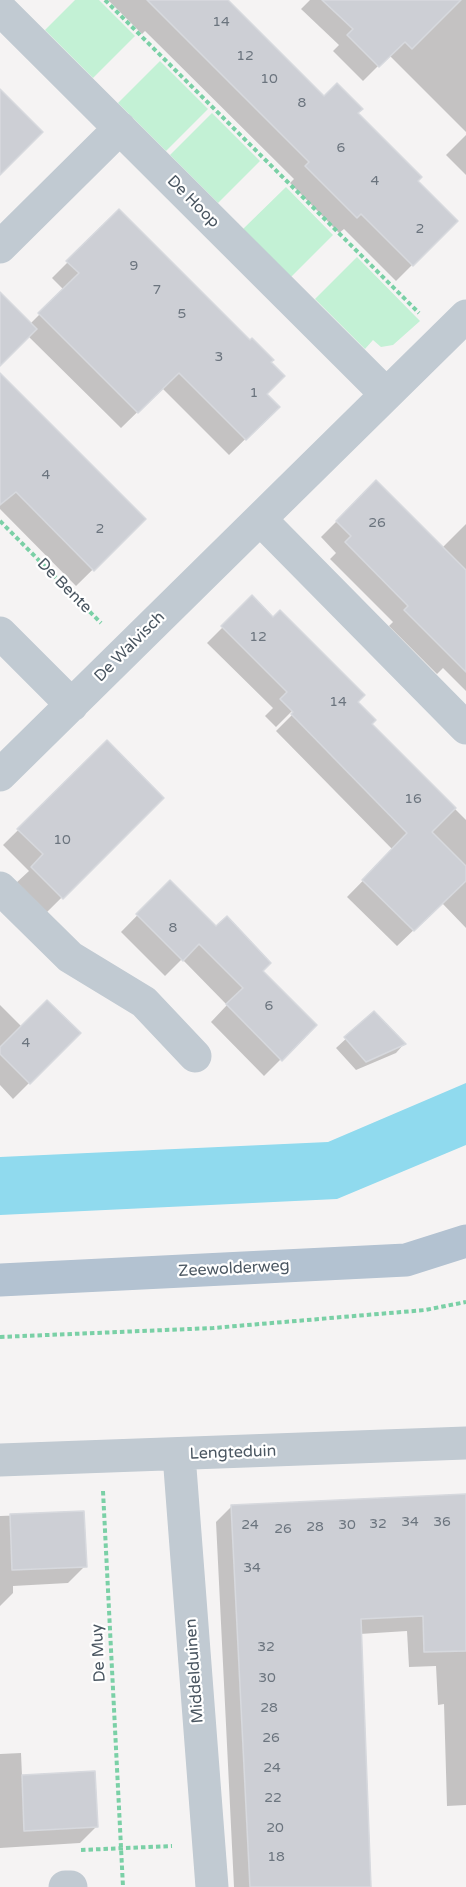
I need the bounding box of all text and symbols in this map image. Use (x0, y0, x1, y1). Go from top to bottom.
house number: 14 (212, 14, 230, 30)
house number: 12 (236, 48, 254, 64)
house number: 10 (260, 71, 278, 87)
house number: 8 (298, 95, 306, 111)
house number: 6 (337, 140, 345, 156)
street label: De Hoop (163, 172, 223, 232)
house number: 4 (371, 173, 379, 189)
house number: 2 (416, 221, 424, 237)
house number: 9 (130, 258, 138, 274)
house number: 7 (153, 282, 161, 298)
house number: 5 (178, 306, 186, 322)
house number: 3 (215, 349, 223, 365)
house number: 1 (250, 385, 258, 401)
house number: 4 (42, 467, 50, 483)
house number: 26 (368, 515, 386, 531)
house number: 2 (96, 521, 104, 537)
street label: De Bente (33, 555, 95, 617)
street label: De Walvisch (91, 608, 169, 686)
house number: 12 (249, 629, 267, 645)
house number: 14 (329, 694, 347, 710)
house number: 16 (404, 791, 422, 807)
house number: 10 (53, 832, 71, 848)
house number: 8 (169, 920, 177, 936)
house number: 6 (265, 998, 273, 1014)
house number: 4 (22, 1035, 30, 1051)
street label: Zeewolderweg (178, 1256, 290, 1282)
street label: Lengteduin (189, 1442, 277, 1464)
house number: 34 (401, 1514, 419, 1530)
house number: 36 (433, 1514, 451, 1530)
house number: 32 (369, 1516, 387, 1532)
house number: 24 (241, 1517, 259, 1533)
house number: 30 (338, 1517, 356, 1533)
house number: 28 (306, 1519, 324, 1535)
house number: 26 (274, 1521, 292, 1537)
house number: 34 (243, 1560, 261, 1576)
street label: Middelduinen (182, 1618, 208, 1724)
street label: De Muy (88, 1623, 110, 1683)
house number: 32 (257, 1639, 275, 1655)
house number: 30 (258, 1670, 276, 1686)
house number: 28 (260, 1700, 278, 1716)
house number: 26 (262, 1730, 280, 1746)
house number: 24 (263, 1760, 281, 1776)
house number: 22 (264, 1790, 282, 1806)
house number: 20 (266, 1820, 284, 1836)
house number: 18 (267, 1849, 285, 1865)

